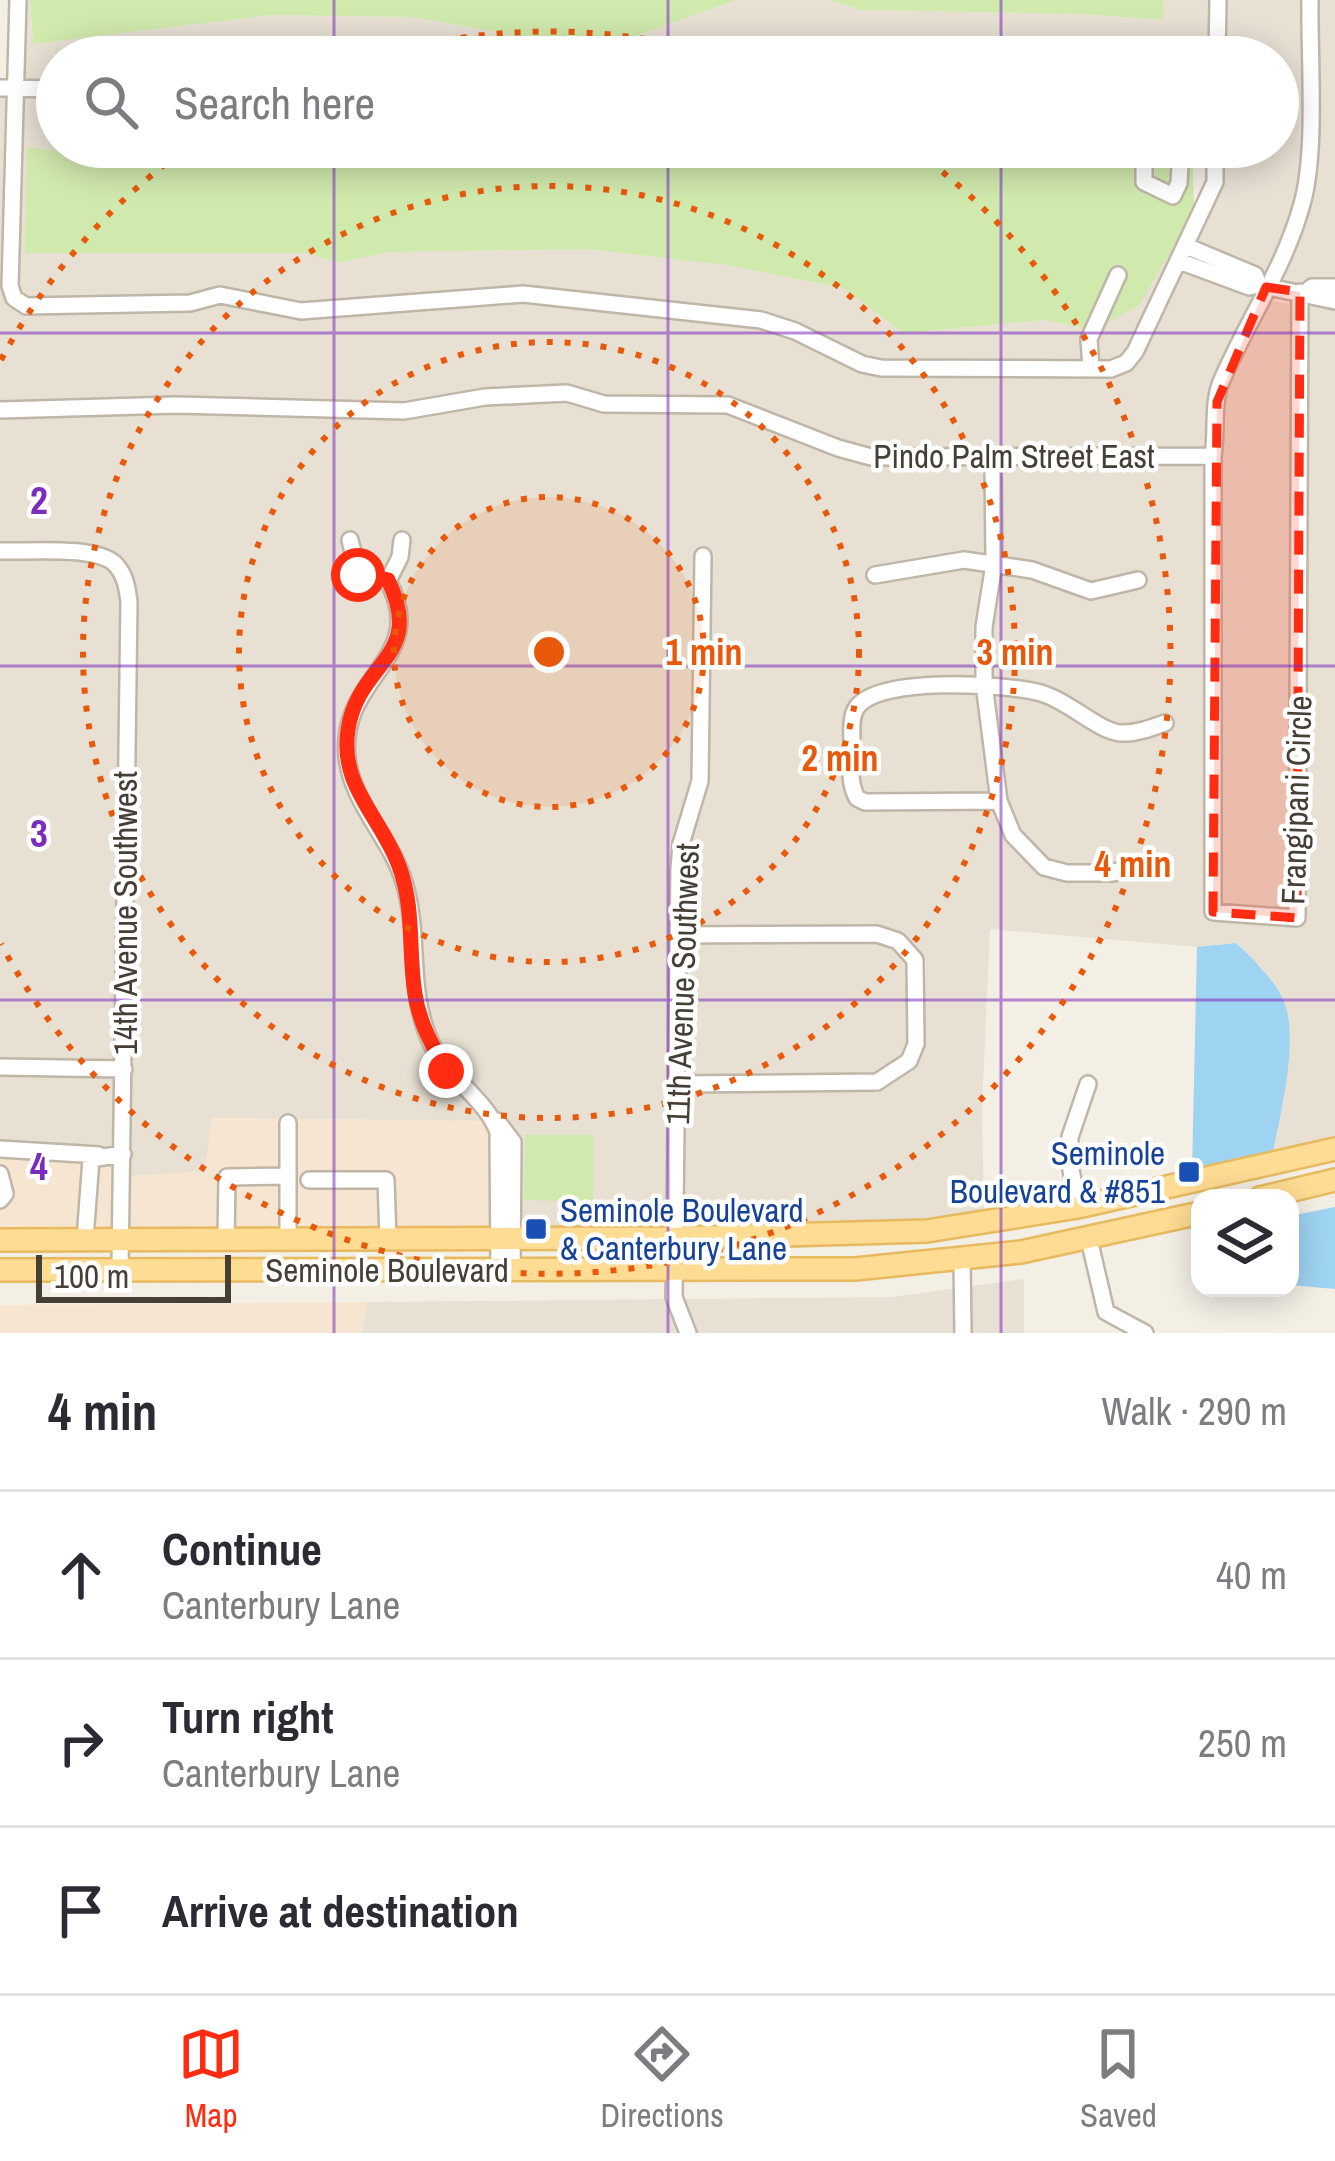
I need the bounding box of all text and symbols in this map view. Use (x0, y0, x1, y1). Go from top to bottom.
search box (36, 36, 1299, 168)
icon: search (78, 69, 144, 135)
text: Search here (174, 72, 375, 133)
street label: Pindo Palm Street East (873, 434, 1155, 478)
text: 2 (30, 474, 48, 526)
route start (331, 548, 385, 602)
text: 1 min (665, 628, 743, 676)
text: 3 min (976, 628, 1054, 676)
centre of rings (528, 631, 570, 673)
street label: Frangipani Circle (1270, 695, 1322, 905)
text: 2 min (801, 734, 879, 782)
street label: 14th Avenue Southwest (103, 771, 147, 1055)
text: 3 (30, 807, 48, 859)
text: 4 min (1094, 840, 1172, 888)
street label: 11th Avenue Southwest (655, 842, 709, 1126)
route end (419, 1044, 473, 1098)
place label: Seminole Boulevard & #851 (950, 1131, 1165, 1213)
text: 4 (30, 1140, 48, 1192)
marker: Seminole Boulevard & #851 (1176, 1159, 1202, 1185)
place label: Seminole Boulevard & Canterbury Lane (560, 1188, 804, 1270)
map controls (1191, 1189, 1299, 1297)
button: layers (1191, 1189, 1299, 1297)
marker: Seminole Boulevard & Canterbury Lane (523, 1216, 549, 1242)
street label: Seminole Boulevard (265, 1248, 509, 1292)
scale bar (36, 1249, 231, 1302)
text: 100 m (54, 1254, 129, 1298)
text: 4 min (48, 1377, 157, 1446)
text: Walk · 290 m (1102, 1385, 1287, 1437)
text: Continue (162, 1518, 322, 1579)
icon: ahead (48, 1542, 114, 1608)
text: 40 m (1216, 1549, 1287, 1601)
text: Canterbury Lane (162, 1579, 400, 1631)
text: Turn right (162, 1686, 334, 1747)
icon: right (48, 1710, 114, 1776)
text: 250 m (1198, 1717, 1287, 1769)
text: Canterbury Lane (162, 1747, 400, 1799)
icon: arrive (48, 1878, 114, 1944)
text: Arrive at destination (162, 1880, 519, 1941)
tab: Map (178, 2021, 244, 2137)
tab: Directions (600, 2021, 724, 2137)
tab: Saved (1080, 2021, 1157, 2137)

